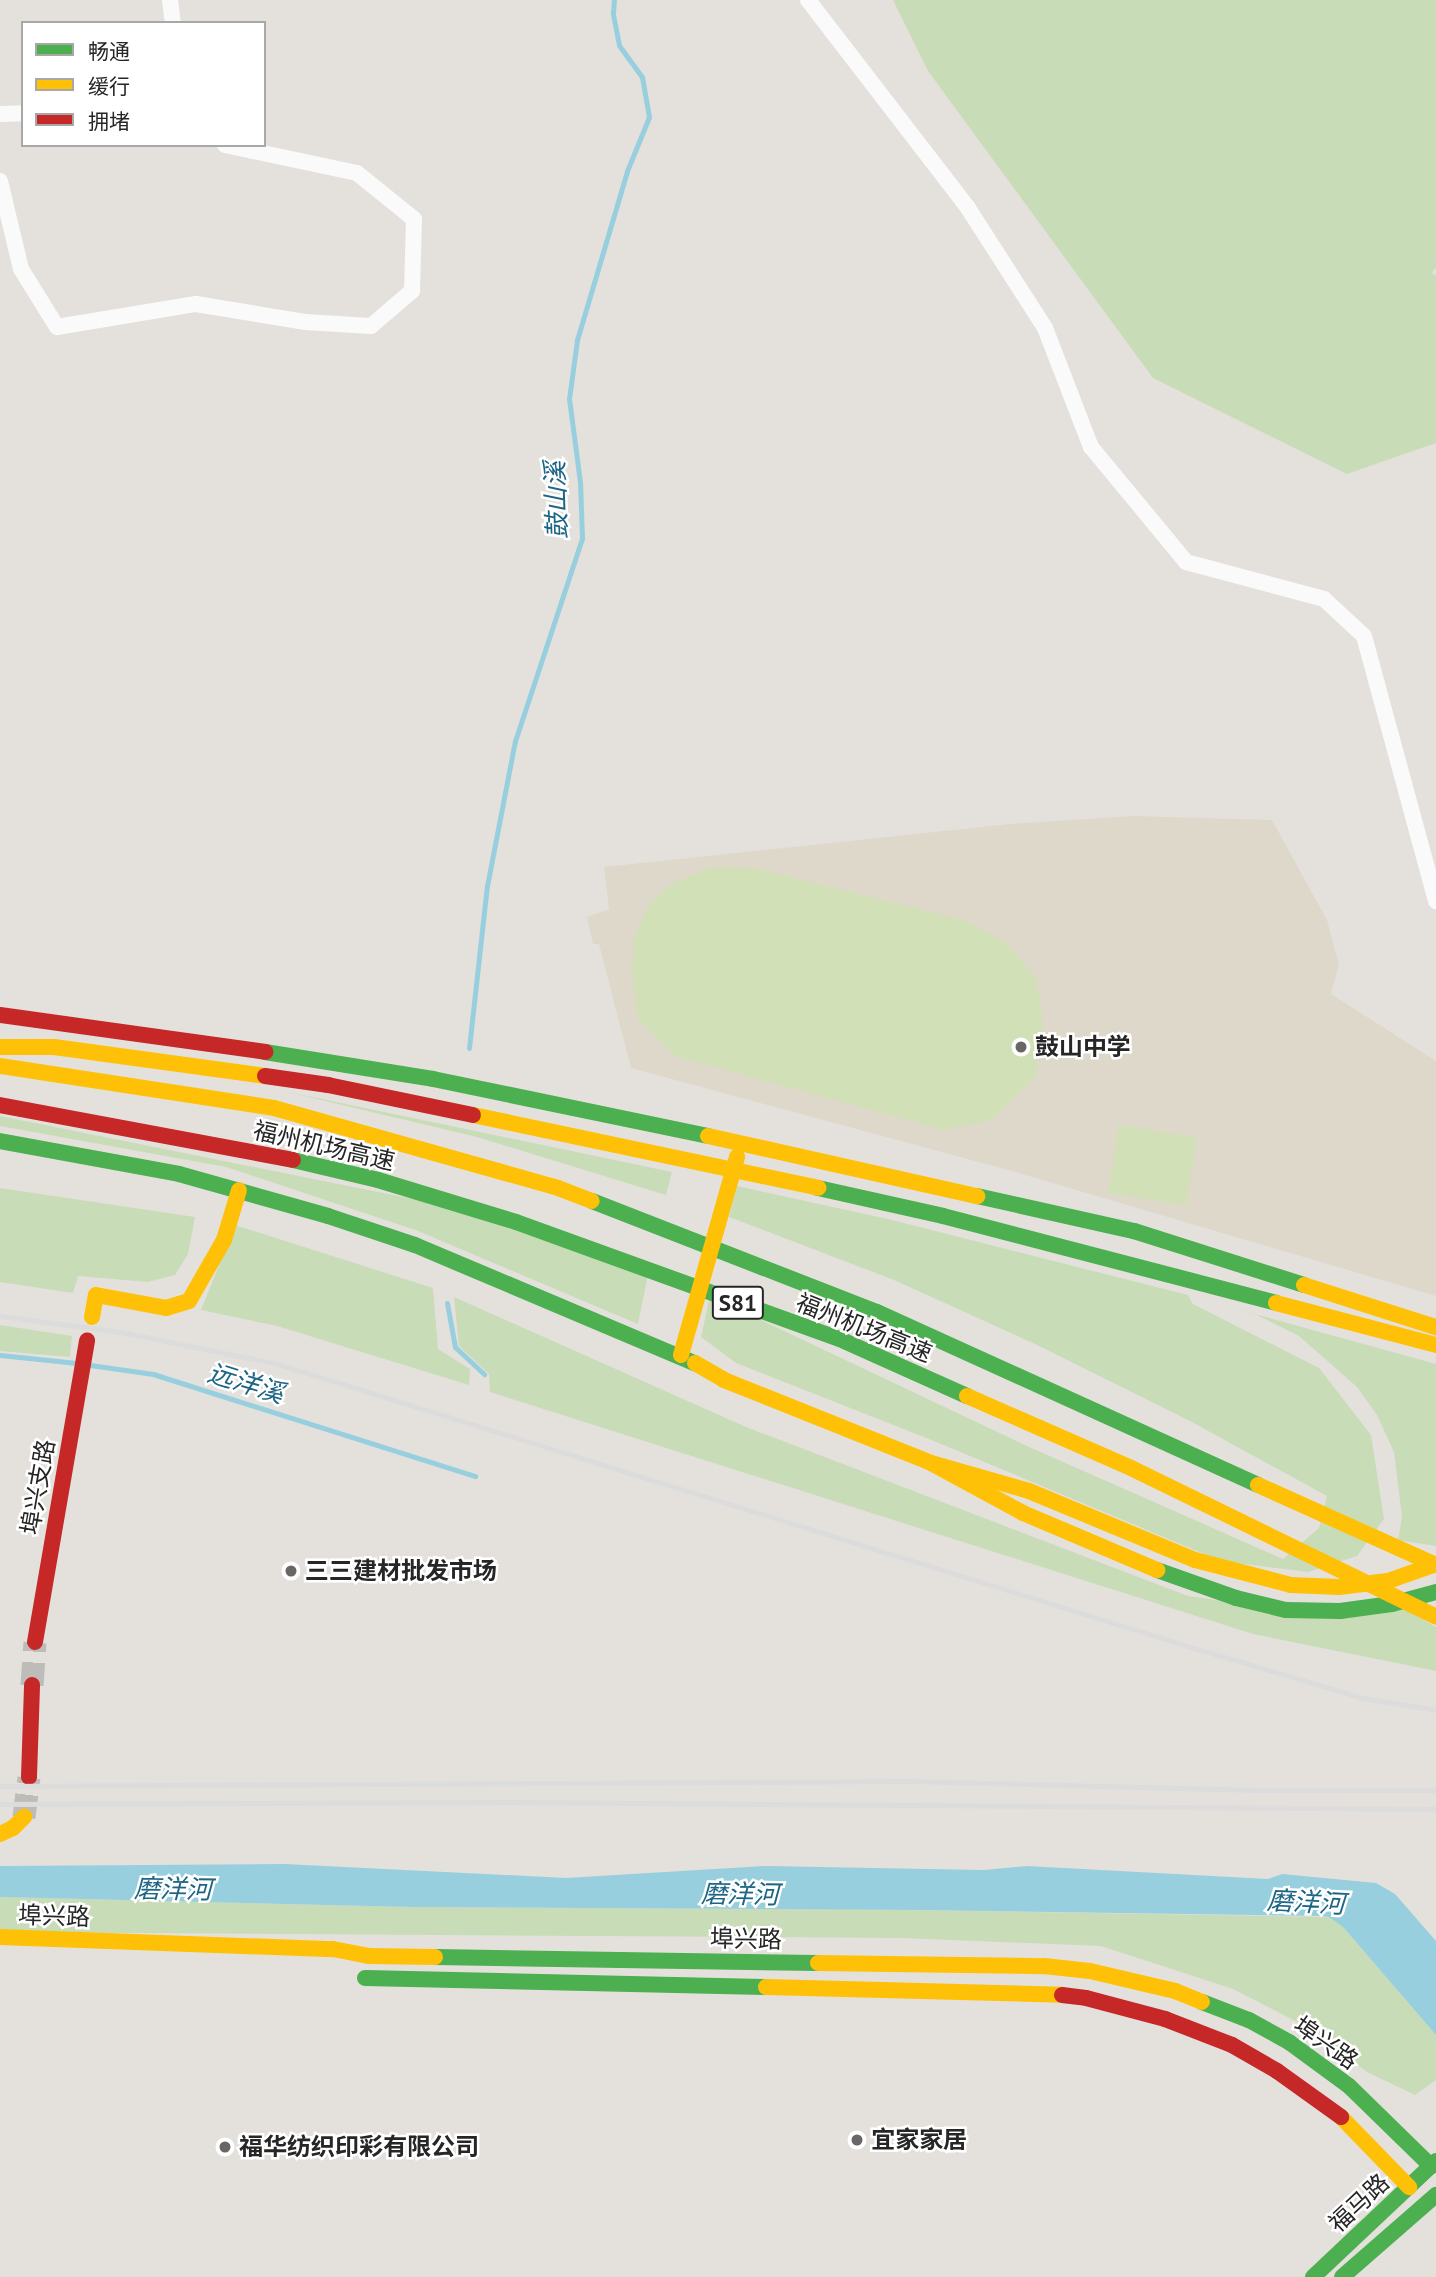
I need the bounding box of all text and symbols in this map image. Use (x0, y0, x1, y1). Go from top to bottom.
legend (21, 21, 266, 147)
text: 畅通 (88, 38, 130, 65)
text: 缓行 (88, 73, 130, 100)
text: 拥堵 (88, 108, 130, 135)
water label: 鼓山溪 (539, 460, 573, 540)
place label: 鼓山中学 (1035, 1033, 1131, 1061)
marker: 鼓山中学 (1013, 1039, 1029, 1055)
street label: 福州机场高速 (251, 1116, 397, 1176)
road number: S81 (712, 1284, 764, 1322)
street label: 福州机场高速 (792, 1288, 936, 1368)
water label: 远洋溪 (204, 1357, 288, 1409)
street label: 埠兴支路 (15, 1437, 61, 1537)
place label: 三三建材批发市场 (305, 1557, 497, 1585)
marker: 三三建材批发市场 (283, 1563, 299, 1579)
water label: 磨洋河 (134, 1873, 212, 1905)
water label: 磨洋河 (701, 1878, 779, 1910)
water label: 磨洋河 (1266, 1884, 1346, 1920)
street label: 埠兴路 (18, 1900, 90, 1932)
street label: 埠兴路 (710, 1924, 782, 1954)
street label: 埠兴路 (1288, 2011, 1364, 2075)
place label: 宜家家居 (871, 2126, 967, 2154)
marker: 宜家家居 (849, 2132, 865, 2148)
place label: 福华纺织印彩有限公司 (239, 2133, 479, 2161)
marker: 福华纺织印彩有限公司 (217, 2139, 233, 2155)
street label: 福马路 (1323, 2168, 1395, 2238)

